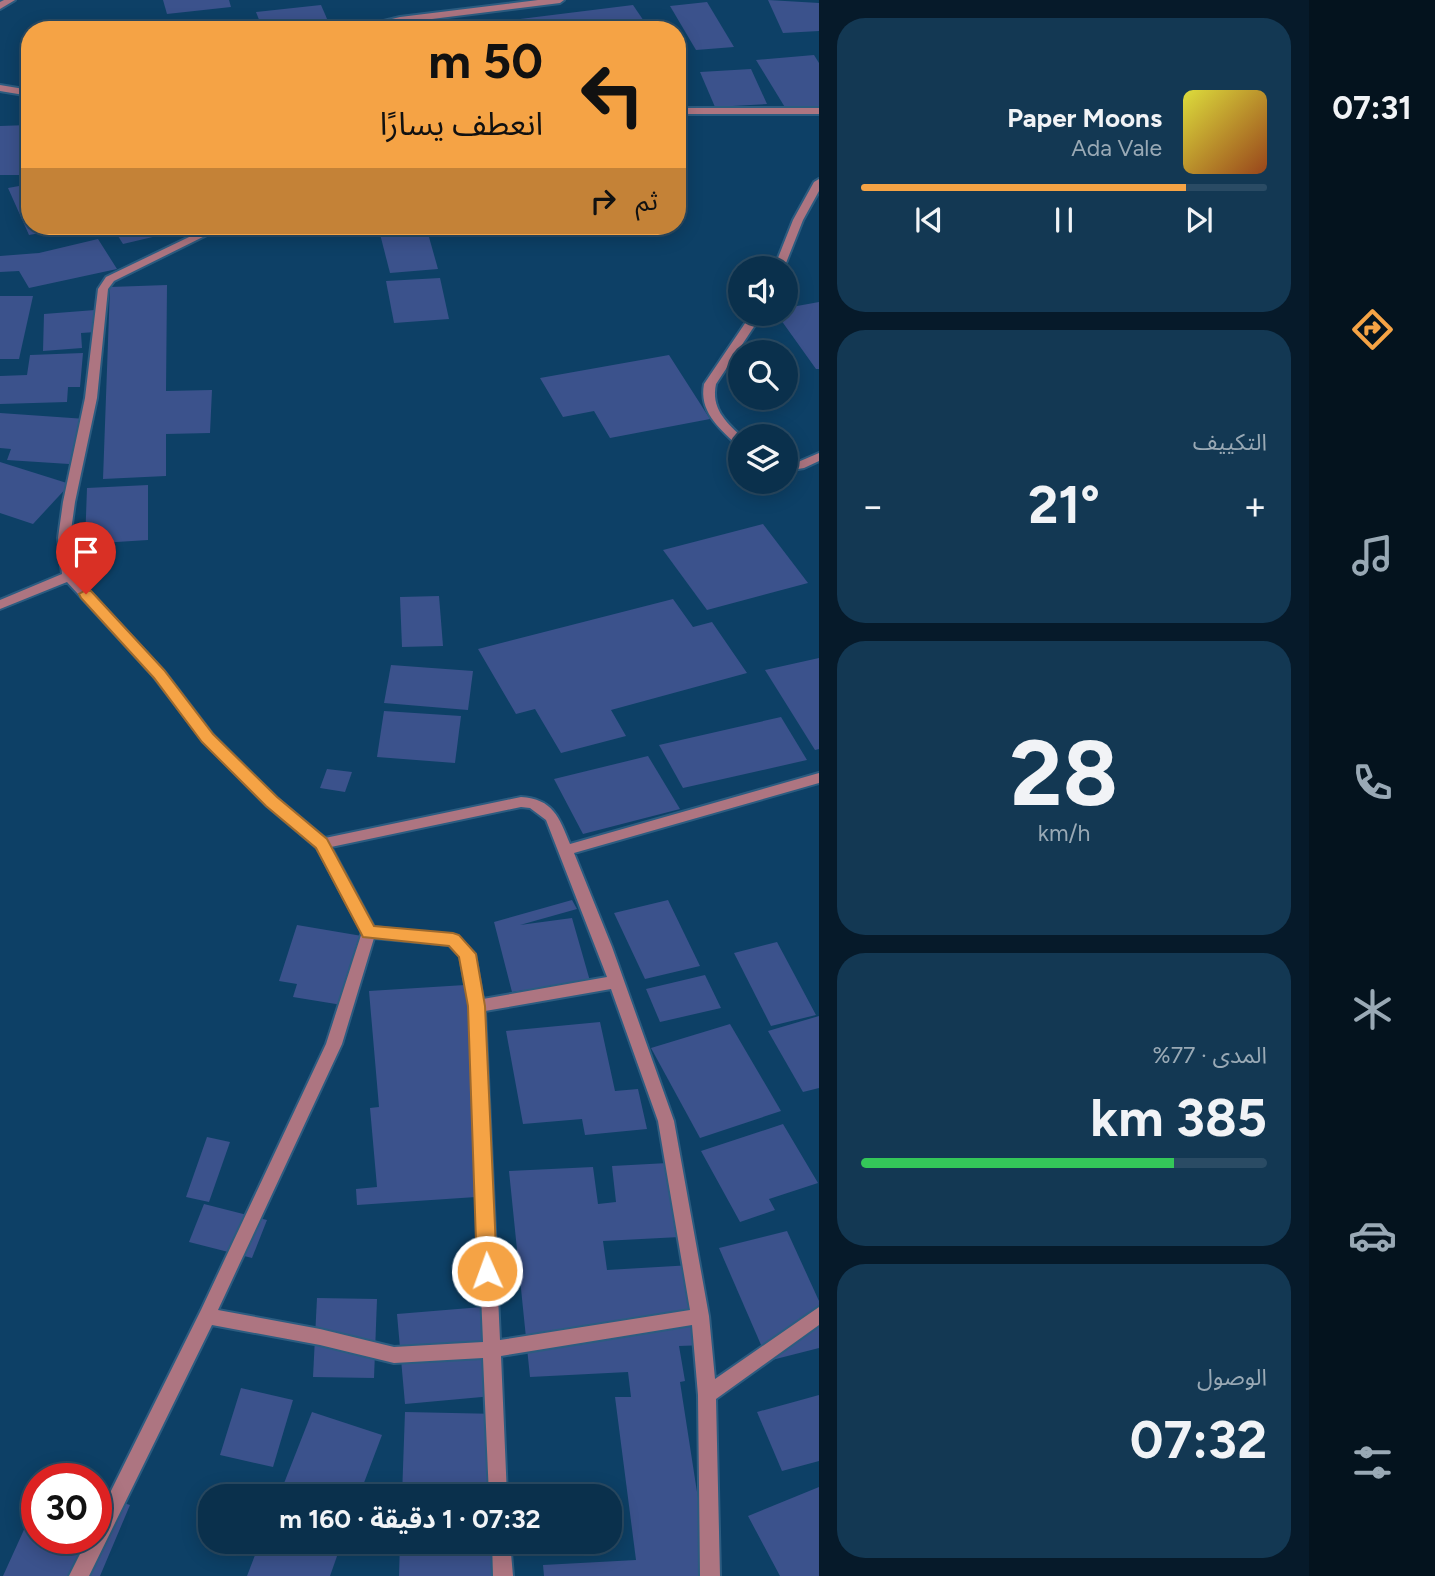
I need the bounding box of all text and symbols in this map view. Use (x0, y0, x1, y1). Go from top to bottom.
text: 50 m (428, 31, 543, 90)
icon: left (567, 49, 658, 140)
text: 07:31 (1332, 89, 1412, 127)
text: Paper Moons (1007, 102, 1162, 134)
text: انعطف يسارًا (380, 105, 543, 143)
text: Ada Vale (1071, 134, 1162, 162)
icon: right (584, 182, 622, 220)
text: ثم (636, 185, 658, 217)
icon: previous (910, 201, 948, 239)
icon: pause (1045, 201, 1083, 239)
icon: next (1180, 201, 1218, 239)
map controls (728, 256, 798, 494)
button: sound (728, 256, 798, 326)
icon: directions (1348, 305, 1397, 354)
button: search (728, 340, 798, 410)
button: layers (728, 424, 798, 494)
text: التكييف (1193, 428, 1267, 456)
text: 21° (1028, 474, 1100, 536)
text: − (861, 483, 885, 529)
text: + (1243, 483, 1267, 529)
pin (56, 522, 116, 594)
icon: music (1348, 531, 1397, 580)
icon: arrive (67, 533, 105, 571)
text: 28 (1010, 719, 1118, 828)
icon: phone (1348, 758, 1397, 807)
text: km/h (1038, 819, 1090, 847)
icon: climate (1348, 985, 1397, 1034)
text: المدى · 77% (1153, 1041, 1267, 1069)
text: 385 km (1090, 1087, 1267, 1149)
icon: car (1348, 1211, 1397, 1260)
position arrow (450, 1234, 524, 1308)
text: الوصول (1197, 1363, 1267, 1391)
text: 07:32 (1130, 1409, 1267, 1471)
icon: filters (1348, 1438, 1397, 1487)
speed limit sign: 30 (21, 1463, 112, 1554)
text: 07:32 · 1 دقيقة · 160 m (279, 1503, 541, 1535)

